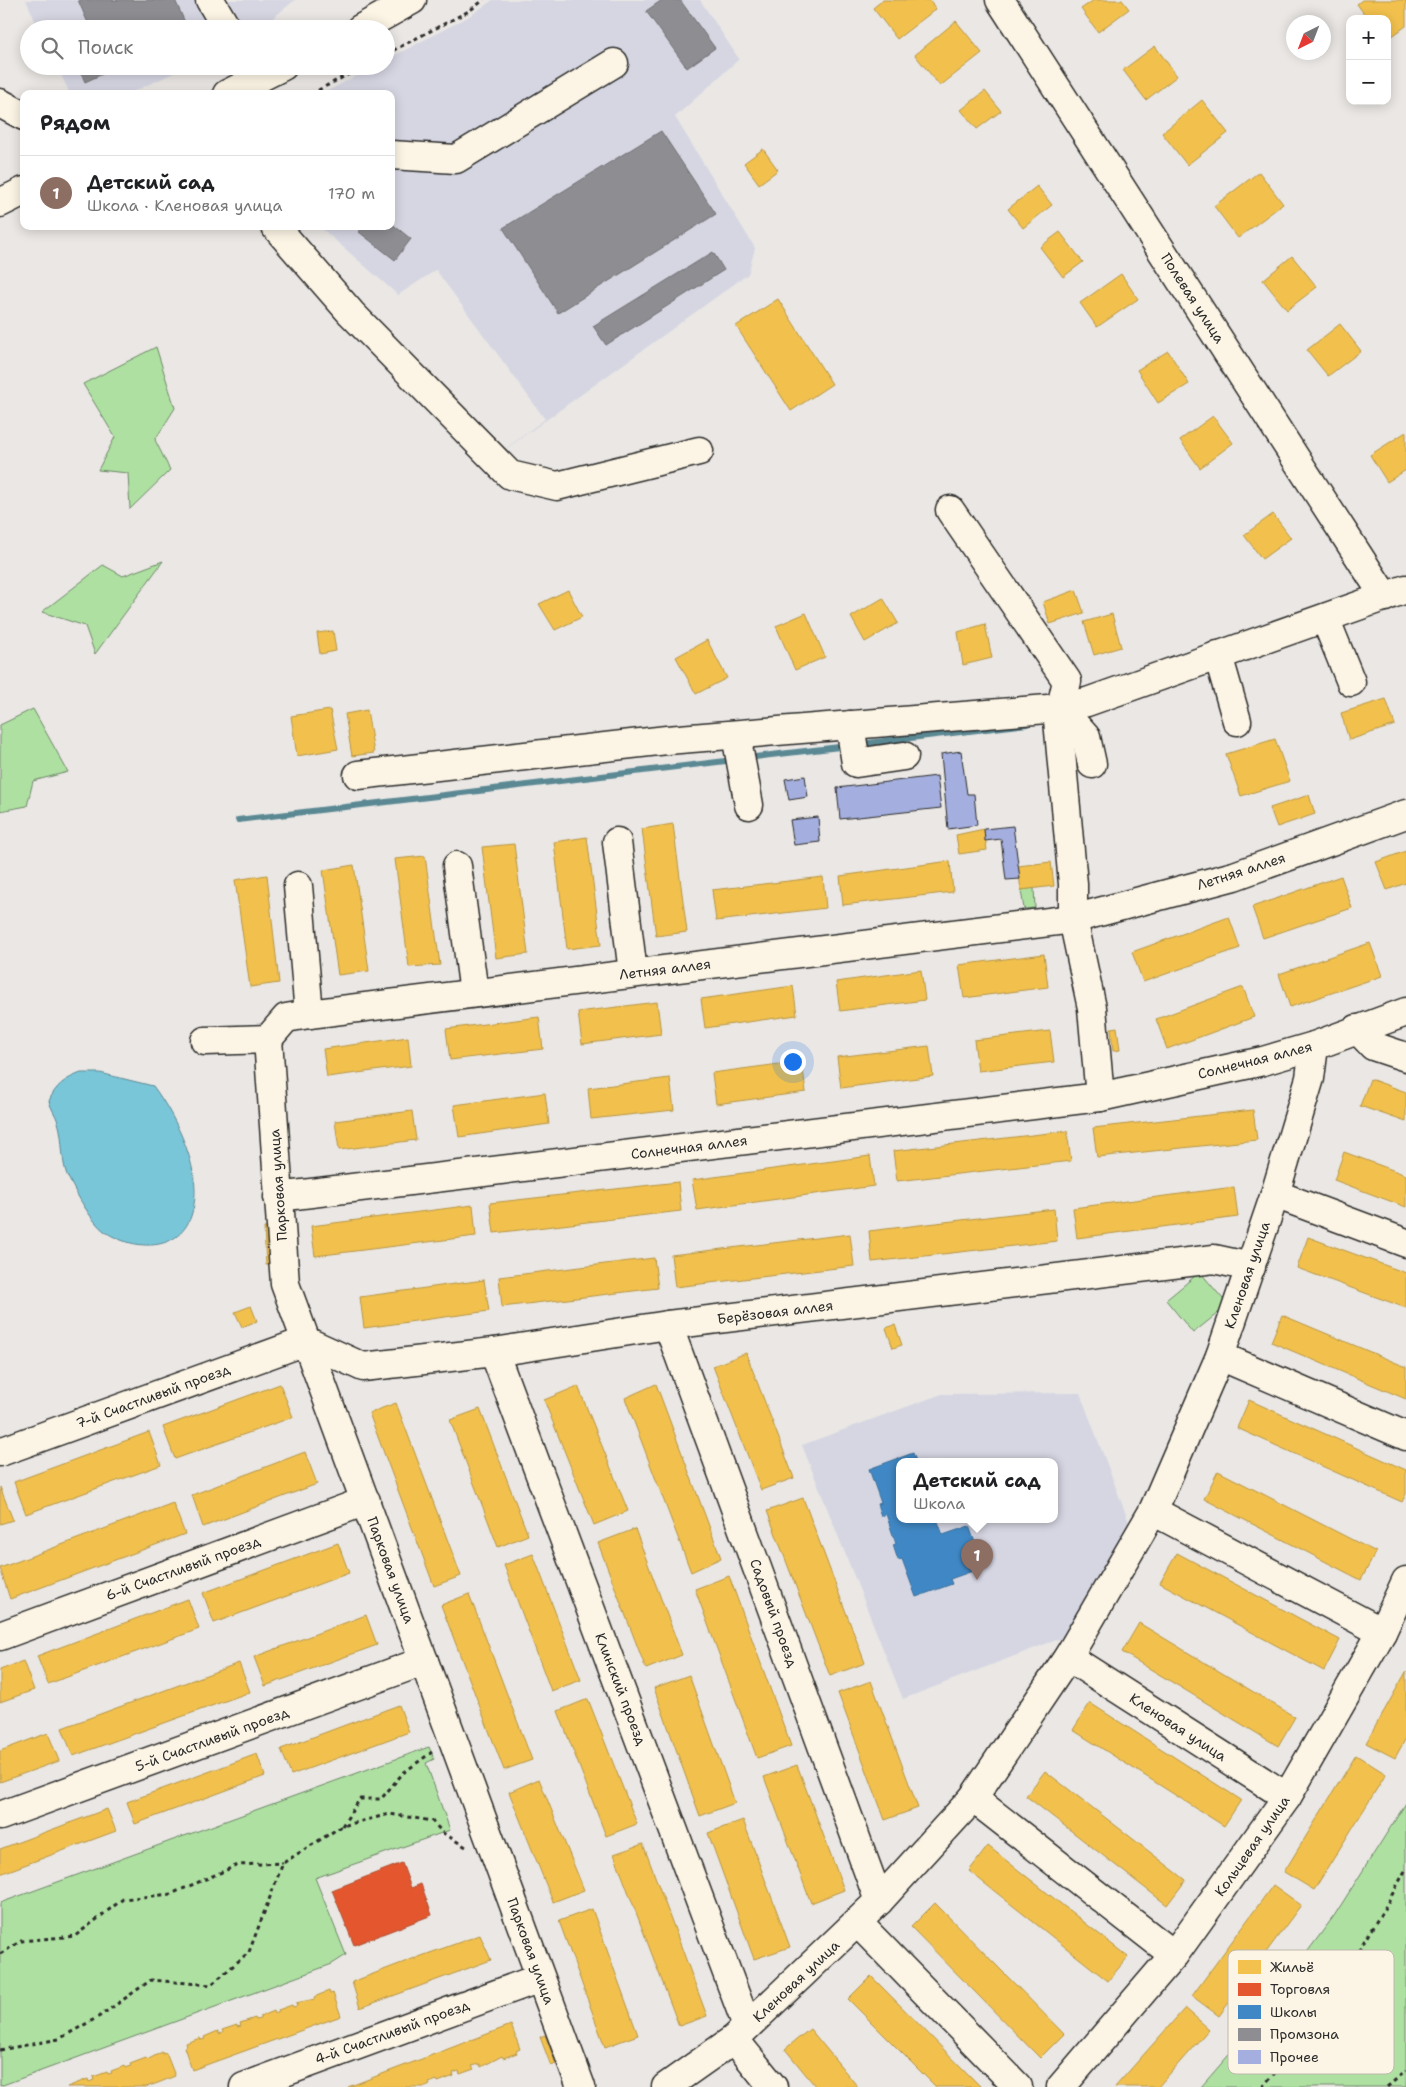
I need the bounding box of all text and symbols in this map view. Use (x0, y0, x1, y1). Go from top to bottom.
north arrow (1286, 15, 1331, 60)
map controls (1346, 15, 1391, 105)
button: + (1346, 15, 1391, 60)
search box (20, 20, 395, 75)
icon: search (38, 34, 66, 62)
text: Поиск (78, 35, 133, 60)
button: − (1346, 60, 1391, 105)
text: Рядом (40, 109, 110, 137)
text: Детский сад (87, 170, 214, 195)
text: 1 (52, 183, 60, 204)
text: 170 m (328, 183, 375, 204)
text: Школа · Кленовая улица (87, 195, 282, 216)
street label: Полевая улица (1157, 250, 1229, 347)
street label: Летняя аллея (1194, 848, 1288, 894)
street label: Летняя аллея (618, 954, 712, 984)
street label: Солнечная аллея (1196, 1037, 1314, 1083)
your location (780, 1049, 806, 1075)
street label: Парковая улица (265, 1128, 291, 1242)
street label: Солнечная аллея (630, 1131, 748, 1163)
street label: Кленовая улица (1220, 1219, 1274, 1331)
street label: Берёзовая аллея (716, 1296, 834, 1328)
street label: 7-й Счастливый проезд (73, 1360, 233, 1432)
popup (896, 1458, 1058, 1523)
text: Детский сад (913, 1468, 1041, 1493)
text: Школа (913, 1493, 965, 1514)
street label: Парковая улица (363, 1514, 419, 1626)
street label: 6-й Счастливый проезд (103, 1532, 263, 1604)
pin: 1 (961, 1539, 993, 1580)
street label: Садовый проезд (746, 1556, 802, 1670)
street label: Клинский проезд (591, 1630, 651, 1748)
street label: Кленовая улица (1126, 1689, 1230, 1765)
street label: 5-й Счастливый проезд (133, 1703, 291, 1775)
street label: Кольцевая улица (1211, 1792, 1294, 1900)
street label: Парковая улица (503, 1895, 559, 2007)
street label: Кленовая улица (749, 1936, 843, 2026)
legend (1228, 1950, 1394, 2074)
text: Жильё (1270, 1958, 1314, 1976)
text: Торговля (1270, 1980, 1330, 1998)
street label: 4-й Счастливый проезд (312, 1996, 472, 2068)
text: Школы (1270, 2003, 1317, 2021)
text: Промзона (1270, 2025, 1339, 2043)
text: Прочее (1270, 2048, 1319, 2066)

